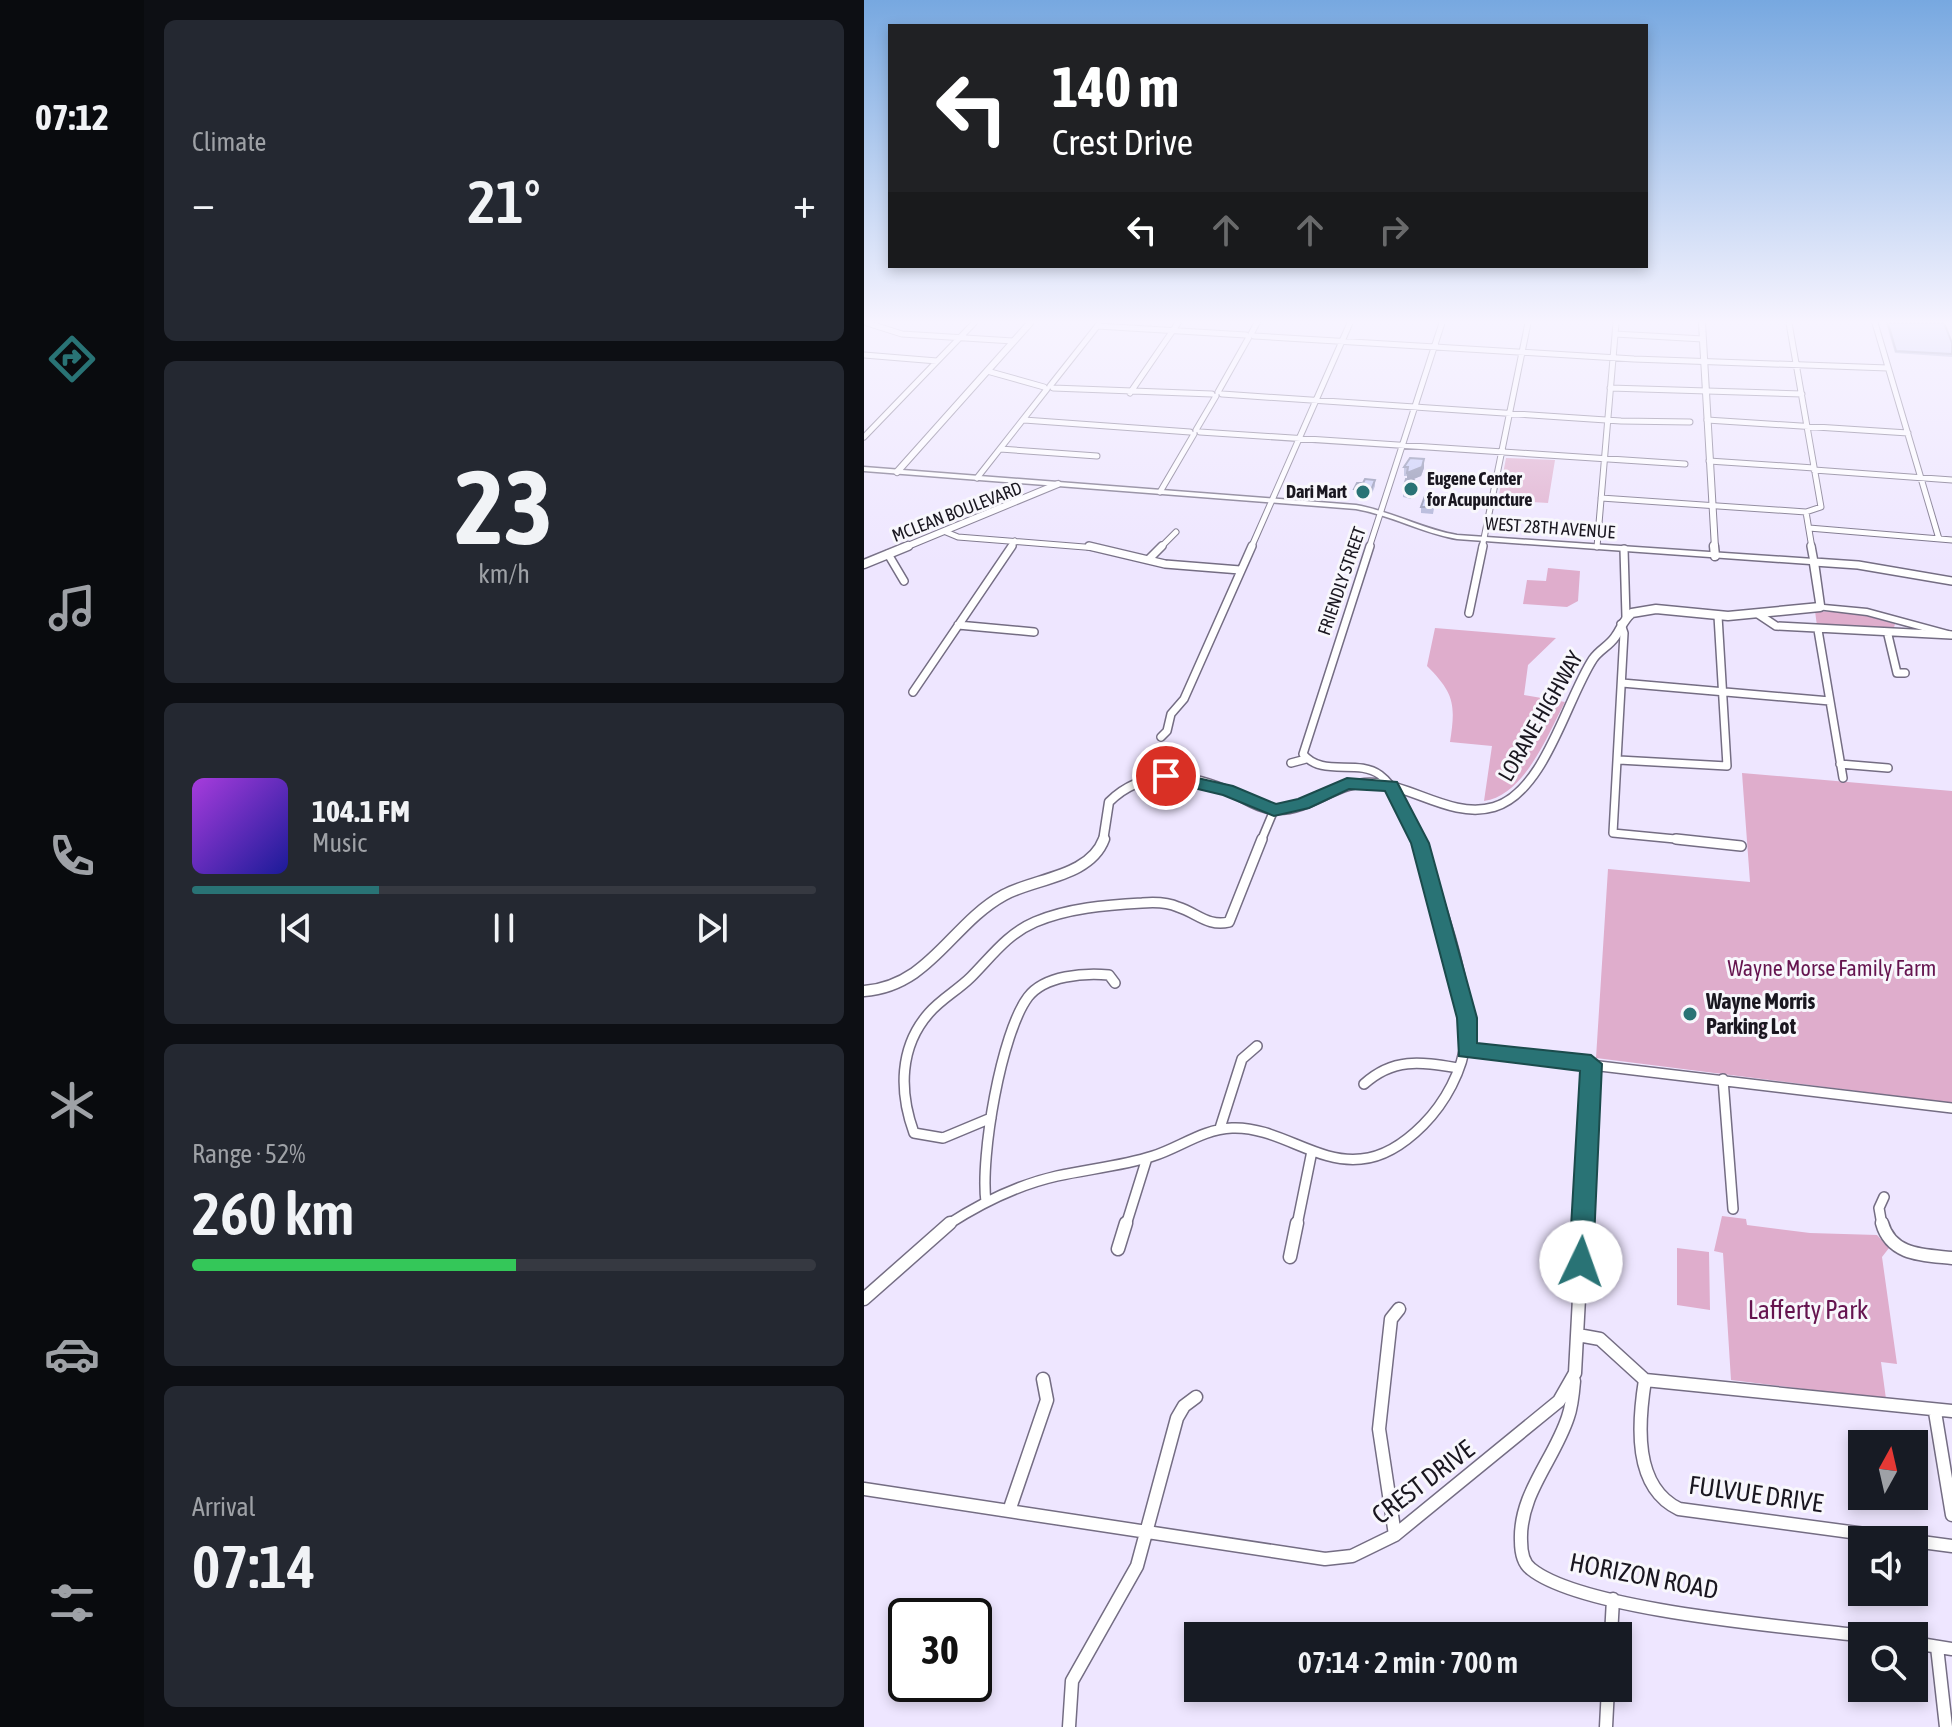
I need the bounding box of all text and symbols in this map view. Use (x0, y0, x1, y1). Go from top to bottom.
text: 140 m (1052, 55, 1179, 119)
icon: left (920, 56, 1024, 160)
text: 07:12 (35, 96, 109, 138)
text: Crest Drive (1052, 121, 1193, 163)
text: Climate (192, 127, 266, 157)
text: 21° (468, 167, 540, 236)
text: − (192, 177, 215, 227)
text: + (793, 177, 816, 227)
icon: left (1120, 208, 1164, 252)
icon: ahead (1204, 208, 1248, 252)
icon: ahead (1288, 208, 1332, 252)
icon: right (1372, 208, 1416, 252)
icon: directions (44, 331, 100, 387)
text: 23 (455, 447, 553, 566)
place label: Eugene Center for Acupuncture (1426, 468, 1532, 510)
street label: MCLEAN BOULEVARD (889, 477, 1025, 546)
marker: Eugene Center for Acupuncture (1402, 480, 1420, 498)
place label: Dari Mart (1286, 481, 1348, 502)
marker: Dari Mart (1354, 483, 1372, 501)
street label: WEST 28TH AVENUE (1484, 512, 1616, 543)
street label: FRIENDLY STREET (1313, 524, 1370, 638)
text: km/h (478, 559, 530, 589)
icon: music (44, 580, 100, 636)
street label: LORANE HIGHWAY (1492, 646, 1588, 786)
pin (1132, 742, 1200, 810)
icon: arrive (1144, 754, 1188, 798)
text: 104.1 FM (312, 794, 410, 828)
icon: phone (44, 828, 100, 884)
text: Music (312, 828, 367, 858)
icon: previous (274, 906, 318, 950)
icon: pause (482, 906, 526, 950)
icon: next (690, 906, 734, 950)
park label: Wayne Morse Family Farm (1728, 955, 1936, 981)
place label: Wayne Morris Parking Lot (1705, 988, 1815, 1039)
marker: Wayne Morris Parking Lot (1681, 1005, 1699, 1023)
icon: climate (44, 1077, 100, 1133)
text: Range · 52% (192, 1139, 305, 1169)
text: 260 km (192, 1179, 354, 1248)
position arrow (1539, 1220, 1623, 1304)
park label: Lafferty Park (1748, 1295, 1868, 1325)
icon: car (44, 1326, 100, 1382)
north arrow (1848, 1430, 1928, 1510)
map controls (1848, 1430, 1928, 1702)
street label: CREST DRIVE (1366, 1434, 1480, 1530)
street label: FULVUE DRIVE (1687, 1470, 1825, 1518)
text: Arrival (192, 1492, 256, 1522)
button: sound (1848, 1526, 1928, 1606)
text: 07:14 (192, 1532, 315, 1601)
street label: HORIZON ROAD (1567, 1547, 1721, 1605)
icon: filters (44, 1575, 100, 1631)
speed limit sign: 30 (888, 1598, 992, 1702)
button: search (1848, 1622, 1928, 1702)
text: 07:14 · 2 min · 700 m (1298, 1645, 1518, 1679)

